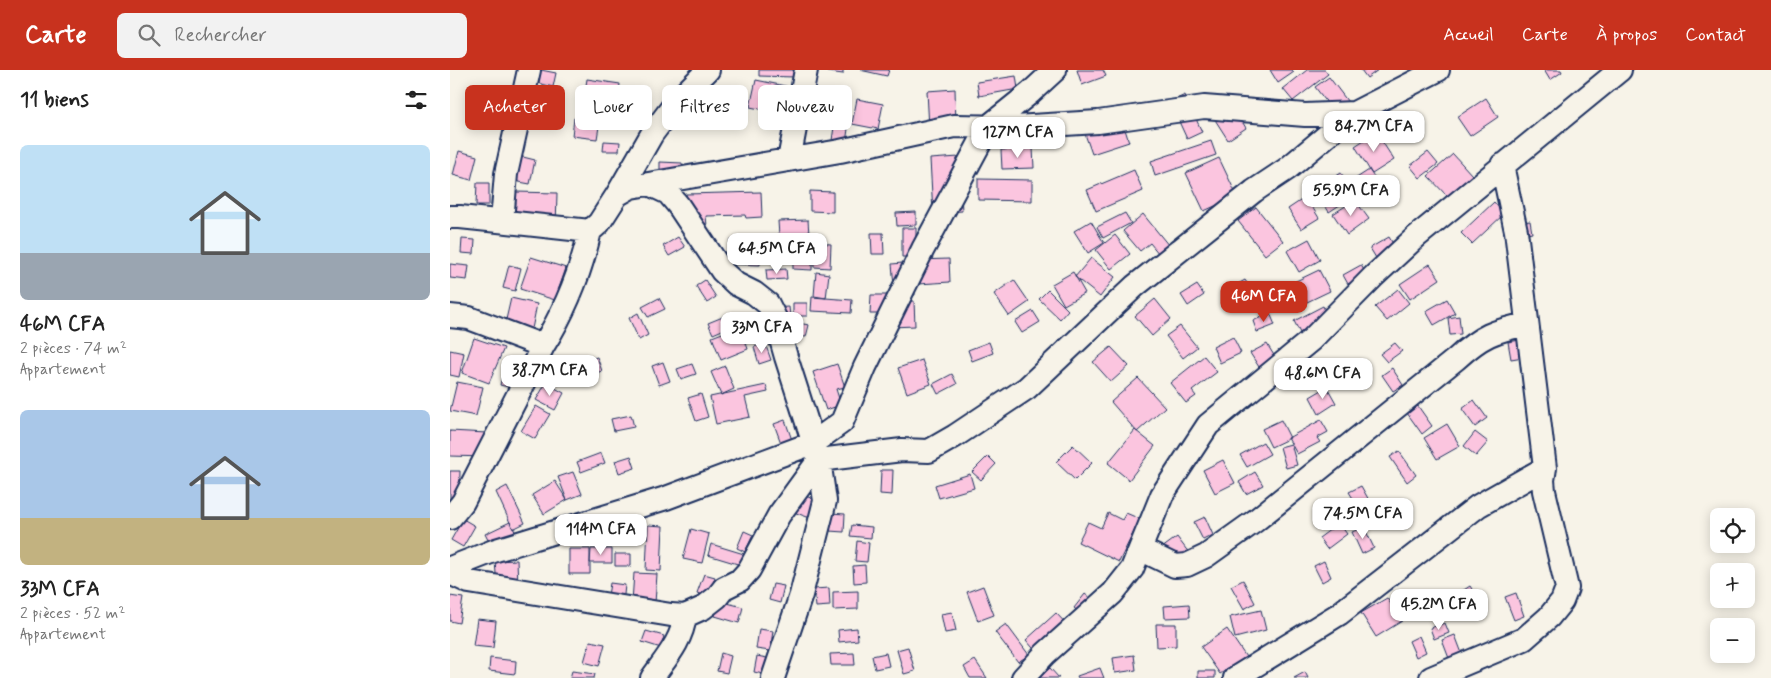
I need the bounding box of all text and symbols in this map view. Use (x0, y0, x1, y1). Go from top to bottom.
search box (117, 13, 467, 58)
text: Carte (25, 20, 87, 51)
icon: search (135, 21, 163, 49)
text: Rechercher (175, 23, 267, 48)
text: Accueil (1443, 23, 1494, 47)
text: Carte (1522, 23, 1568, 47)
text: À propos (1596, 23, 1657, 47)
text: Contact (1685, 23, 1746, 47)
chip: Acheter (465, 85, 565, 130)
chip: Louer (575, 85, 652, 130)
chip: Filtres (662, 85, 748, 130)
chip: Nouveau (758, 85, 852, 130)
text: 11 biens (20, 86, 89, 114)
icon: filters (402, 86, 430, 114)
pin: 84.7M CFA (1317, 111, 1431, 153)
pin: 127M CFA (966, 116, 1070, 159)
text: 84.7M CFA (1335, 116, 1413, 137)
text: 127M CFA (982, 122, 1054, 143)
pin: 55.9M CFA (1294, 174, 1408, 217)
icon: home (180, 178, 270, 268)
text: 55.9M CFA (1313, 180, 1389, 201)
pin: 64.5M CFA (720, 232, 834, 275)
text: 64.5M CFA (738, 238, 816, 259)
pin: 46M CFA (1218, 280, 1310, 323)
text: 46M CFA (1231, 286, 1297, 307)
text: 46M CFA (20, 310, 106, 338)
pin: 33M CFA (716, 312, 808, 354)
text: 33M CFA (732, 317, 792, 338)
text: 2 pièces · 74 m² (20, 338, 127, 359)
pin: 38.7M CFA (493, 354, 607, 397)
pin: 48.6M CFA (1266, 358, 1380, 400)
text: Appartement (20, 359, 106, 380)
text: 38.7M CFA (512, 360, 588, 381)
text: 48.6M CFA (1285, 363, 1361, 384)
icon: home (180, 443, 270, 533)
pin: 74.5M CFA (1306, 498, 1420, 540)
text: 74.5M CFA (1323, 503, 1403, 524)
map controls (1710, 508, 1755, 663)
button: locate (1710, 508, 1755, 553)
pin: 114M CFA (549, 514, 653, 556)
text: 114M CFA (566, 519, 636, 540)
button: + (1710, 563, 1755, 608)
text: 33M CFA (20, 575, 100, 603)
pin: 45.2M CFA (1382, 588, 1496, 631)
text: 45.2M CFA (1401, 594, 1477, 615)
text: 2 pièces · 52 m² (20, 603, 125, 624)
button: − (1710, 618, 1755, 663)
text: Appartement (20, 624, 106, 645)

